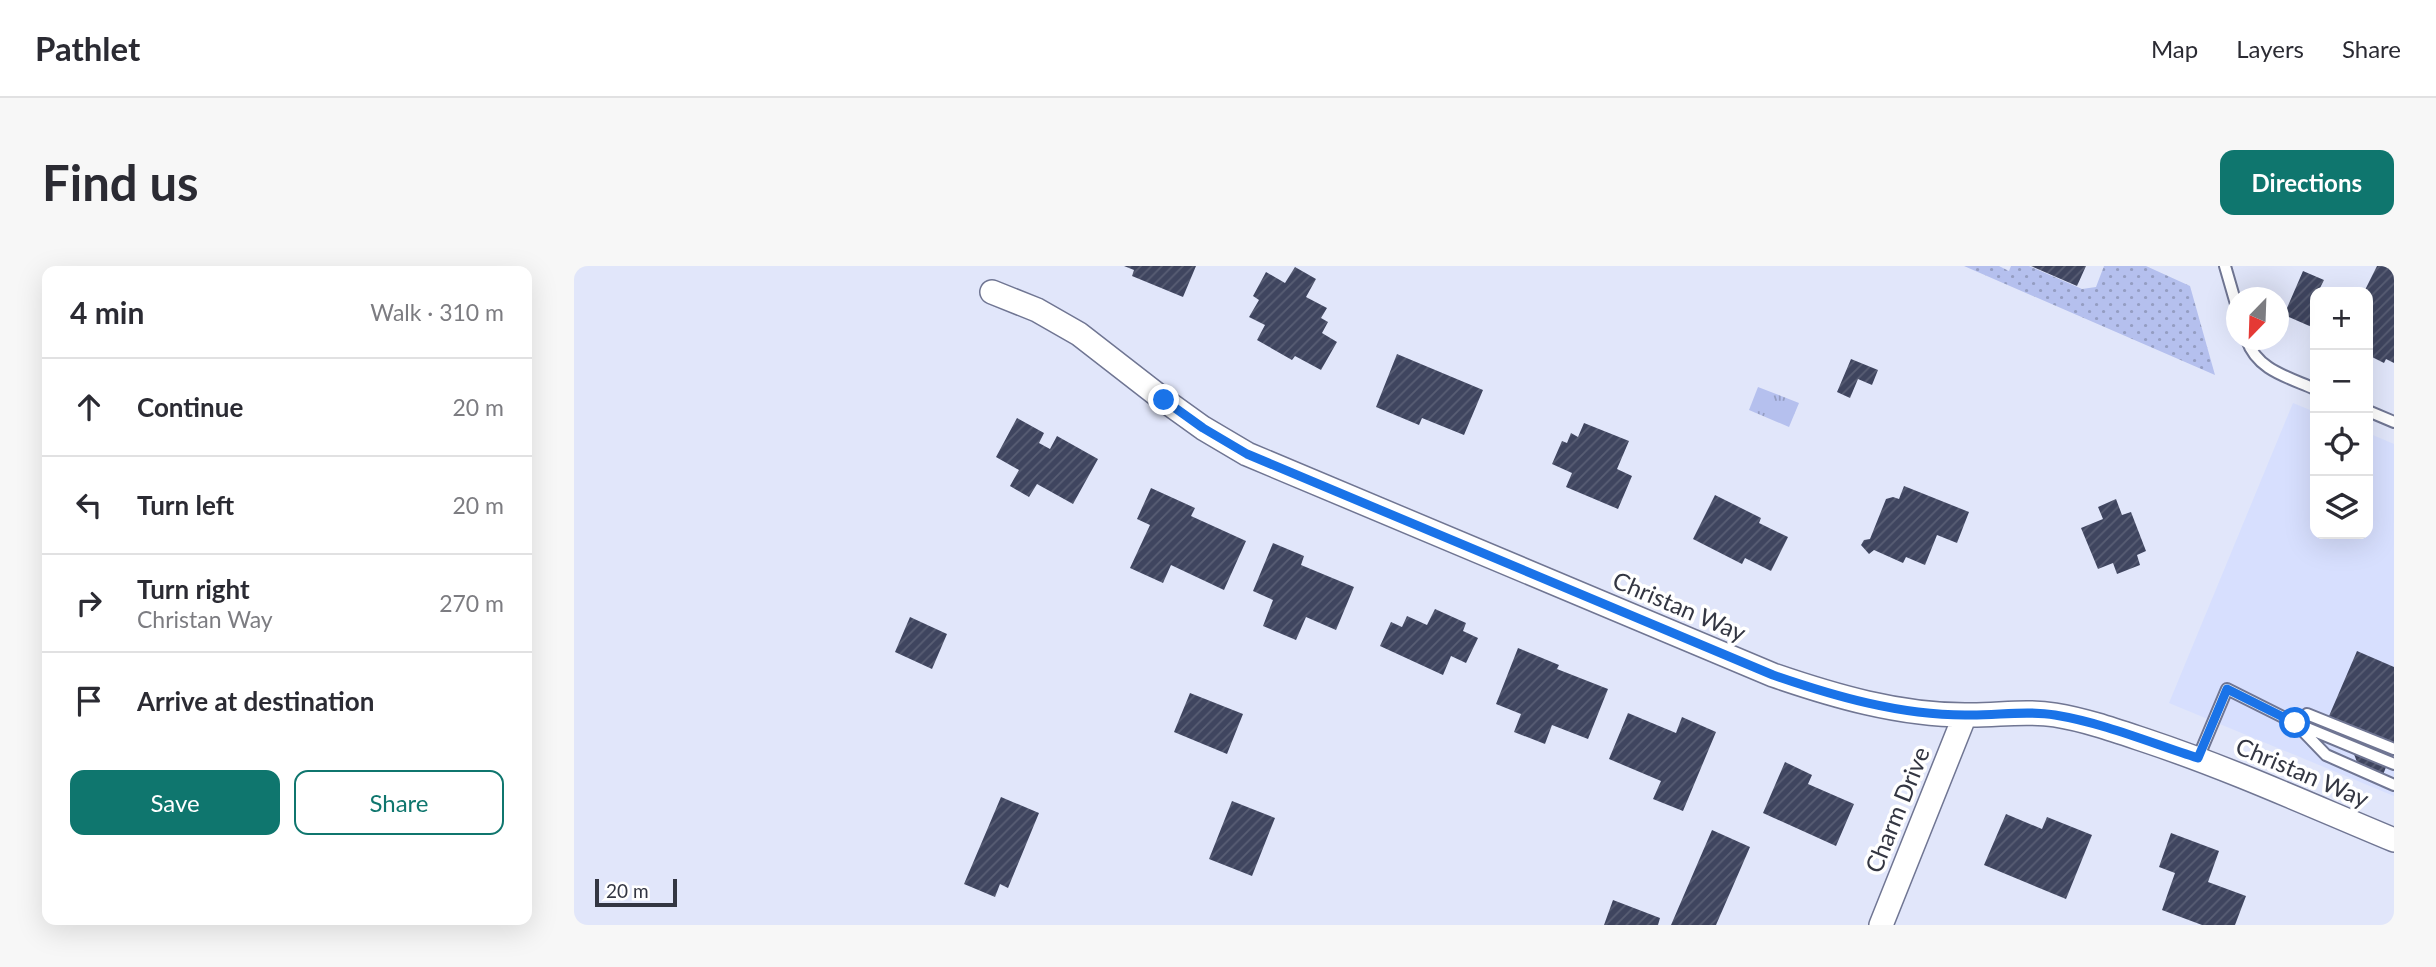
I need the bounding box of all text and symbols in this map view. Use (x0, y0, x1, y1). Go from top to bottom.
text: Pathlet (35, 28, 140, 68)
text: Map (2151, 34, 2198, 63)
text: Layers (2236, 34, 2304, 63)
text: Share (2342, 34, 2401, 63)
button: Directions (2220, 150, 2394, 215)
text: Find us (42, 153, 199, 211)
north arrow (2226, 287, 2289, 350)
map controls (2310, 287, 2373, 539)
button: + (2310, 287, 2373, 350)
text: 4 min (70, 294, 144, 330)
text: Walk · 310 m (370, 298, 504, 326)
button: − (2310, 350, 2373, 413)
route end (1148, 384, 1179, 415)
icon: ahead (70, 388, 108, 426)
text: Continue (137, 391, 243, 423)
text: 20 m (453, 393, 504, 421)
button: locate (2310, 413, 2373, 476)
button: layers (2310, 476, 2373, 539)
icon: left (70, 486, 108, 524)
text: Turn left (137, 489, 234, 521)
text: 20 m (453, 491, 504, 519)
street label: Christan Way (1609, 565, 1751, 647)
text: Turn right (137, 573, 250, 605)
icon: right (70, 584, 108, 622)
text: 270 m (439, 589, 504, 617)
text: Christan Way (137, 605, 273, 633)
icon: arrive (70, 682, 108, 720)
text: Arrive at destination (137, 685, 374, 717)
route start (2279, 707, 2310, 738)
street label: Christan Way (2232, 731, 2374, 813)
street label: Charm Drive (1858, 742, 1935, 877)
button: Save (70, 770, 280, 835)
button: Share (294, 770, 504, 835)
scale bar (595, 876, 677, 908)
text: 20 m (606, 879, 649, 902)

